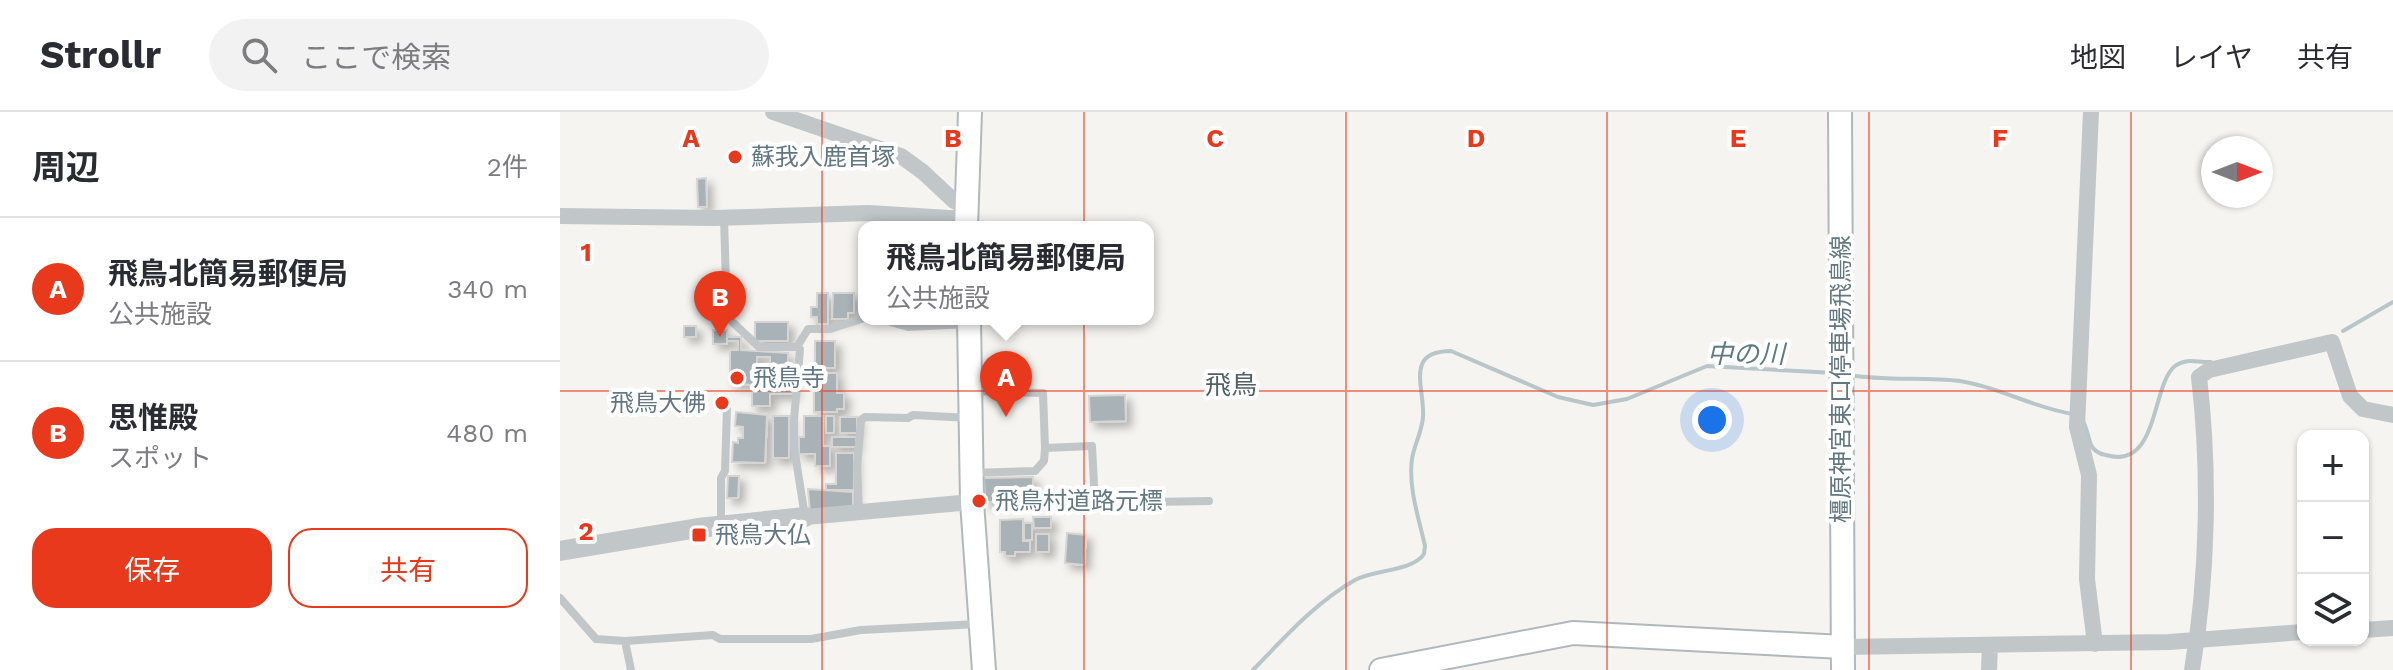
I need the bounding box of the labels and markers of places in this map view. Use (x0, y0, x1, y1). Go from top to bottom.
place label: 蘇我入鹿首塚 (751, 143, 895, 171)
marker: 蘇我入鹿首塚 (726, 148, 744, 166)
pin: B (694, 271, 746, 337)
pin: A (980, 351, 1032, 417)
place label: 飛鳥寺 (753, 364, 825, 392)
marker: 飛鳥寺 (728, 369, 746, 387)
place label: 飛鳥大佛 (610, 389, 706, 417)
marker: 飛鳥大佛 (713, 394, 731, 412)
place label: 飛鳥村道路元標 (995, 487, 1163, 515)
marker: 飛鳥村道路元標 (970, 492, 988, 510)
place label: 飛鳥大仏 (715, 521, 811, 549)
marker: 飛鳥大仏 (690, 526, 708, 544)

